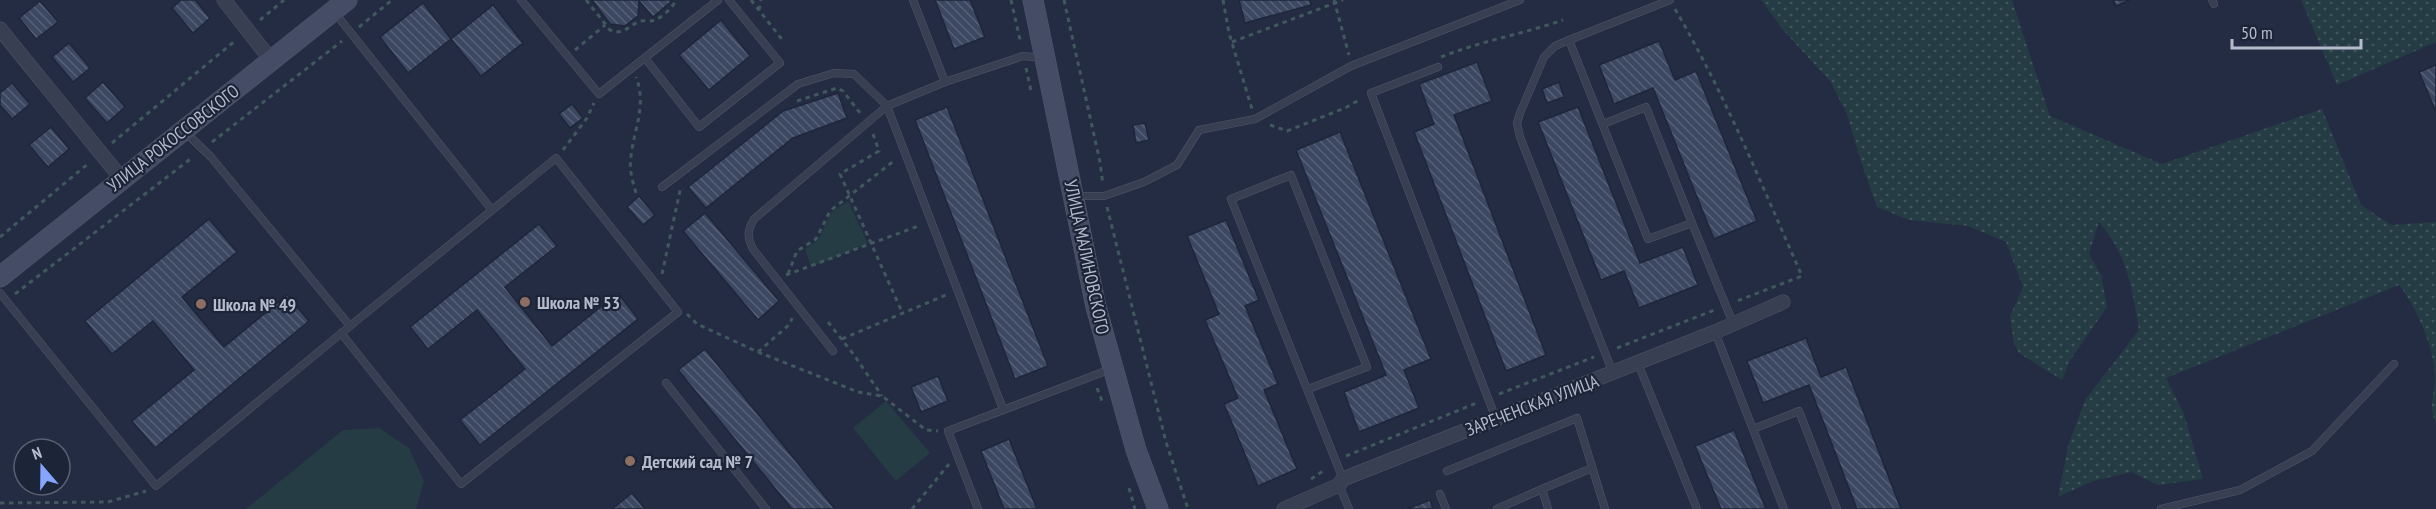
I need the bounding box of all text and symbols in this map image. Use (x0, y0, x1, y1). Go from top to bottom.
scale bar (2232, 12, 2361, 50)
text: 50 m (2241, 21, 2273, 44)
street label: УЛИЦА РОКОССОВСКОГО (102, 79, 244, 197)
street label: УЛИЦА МАЛИНОВСКОГО (1059, 177, 1115, 337)
place label: Школа № 53 (537, 291, 620, 314)
place label: Школа № 49 (213, 293, 296, 316)
marker: Школа № 53 (518, 295, 532, 309)
marker: Школа № 49 (194, 297, 208, 311)
street label: ЗАРЕЧЕНСКАЯ УЛИЦА (1462, 369, 1602, 441)
north arrow (12, 437, 72, 497)
text: N (29, 442, 44, 464)
place label: Детский сад № 7 (642, 450, 753, 473)
marker: Детский сад № 7 (623, 454, 637, 468)

